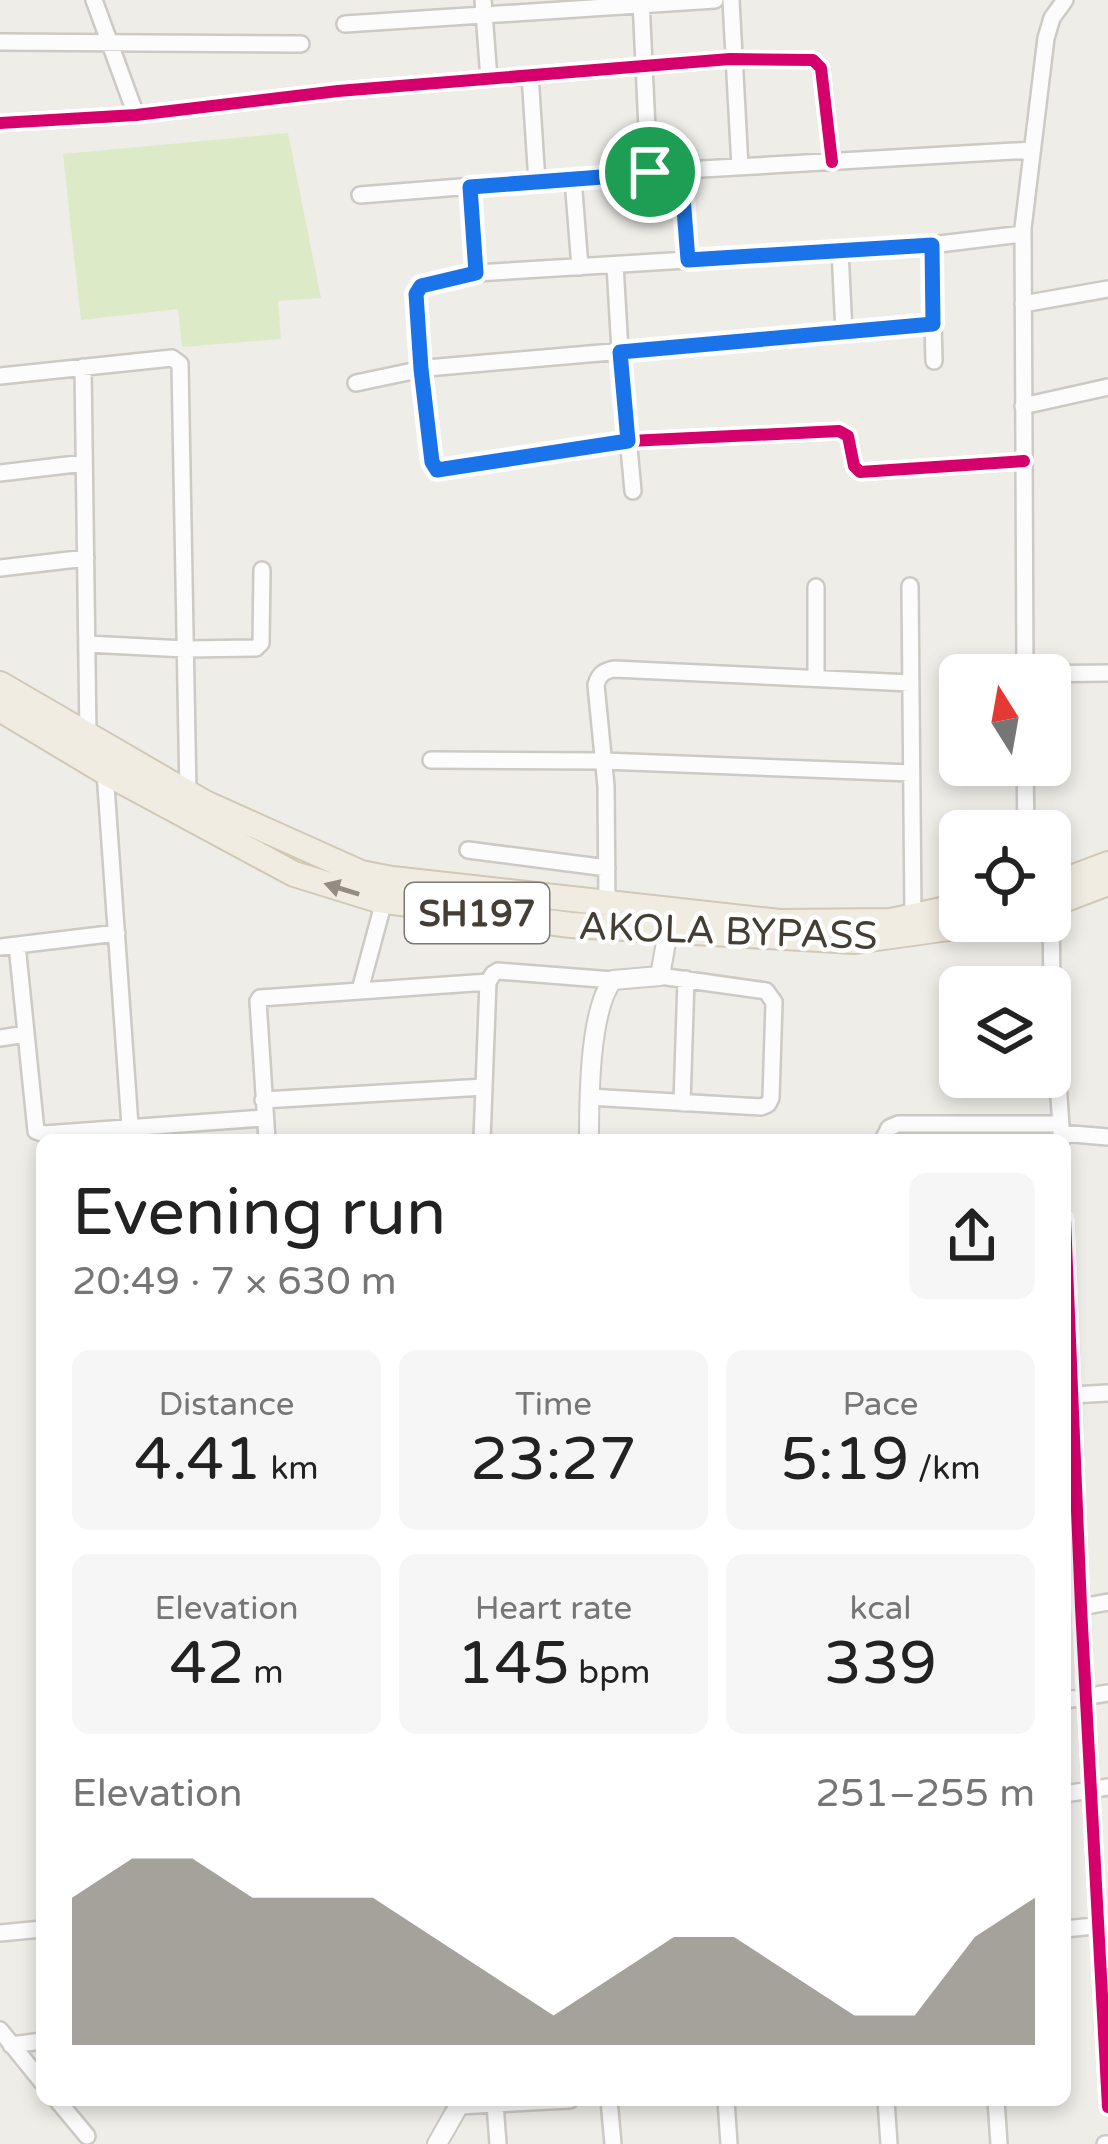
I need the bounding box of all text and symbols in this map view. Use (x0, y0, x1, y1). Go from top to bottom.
pin (599, 121, 701, 223)
icon: arrive (617, 139, 683, 205)
north arrow (939, 654, 1071, 786)
map controls (939, 654, 1071, 1098)
button: locate (939, 810, 1071, 942)
one-way arrow (323, 879, 360, 897)
road number: SH197 (405, 883, 549, 943)
street label: AKOLA BYPASS (578, 903, 878, 960)
button: layers (939, 966, 1071, 1098)
text: Evening run (72, 1173, 446, 1253)
button: share (909, 1173, 1035, 1299)
text: 20:49 · 7 × 630 m (72, 1258, 397, 1305)
text: Distance (159, 1385, 294, 1424)
text: Time (515, 1385, 592, 1424)
text: Pace (843, 1385, 919, 1424)
text: 4.41 (134, 1424, 262, 1496)
text: 23:27 (470, 1424, 637, 1496)
text: 5:19 (780, 1424, 909, 1496)
text: km (262, 1449, 319, 1488)
text: /km (909, 1449, 981, 1488)
text: Elevation (154, 1589, 299, 1628)
text: Heart rate (475, 1589, 632, 1628)
text: kcal (849, 1589, 912, 1628)
text: 42 (169, 1628, 245, 1700)
text: 145 (457, 1628, 570, 1700)
text: 339 (824, 1628, 937, 1700)
text: m (245, 1653, 284, 1692)
text: bpm (570, 1653, 650, 1692)
text: Elevation (72, 1770, 242, 1817)
text: 251–255 m (815, 1770, 1035, 1817)

